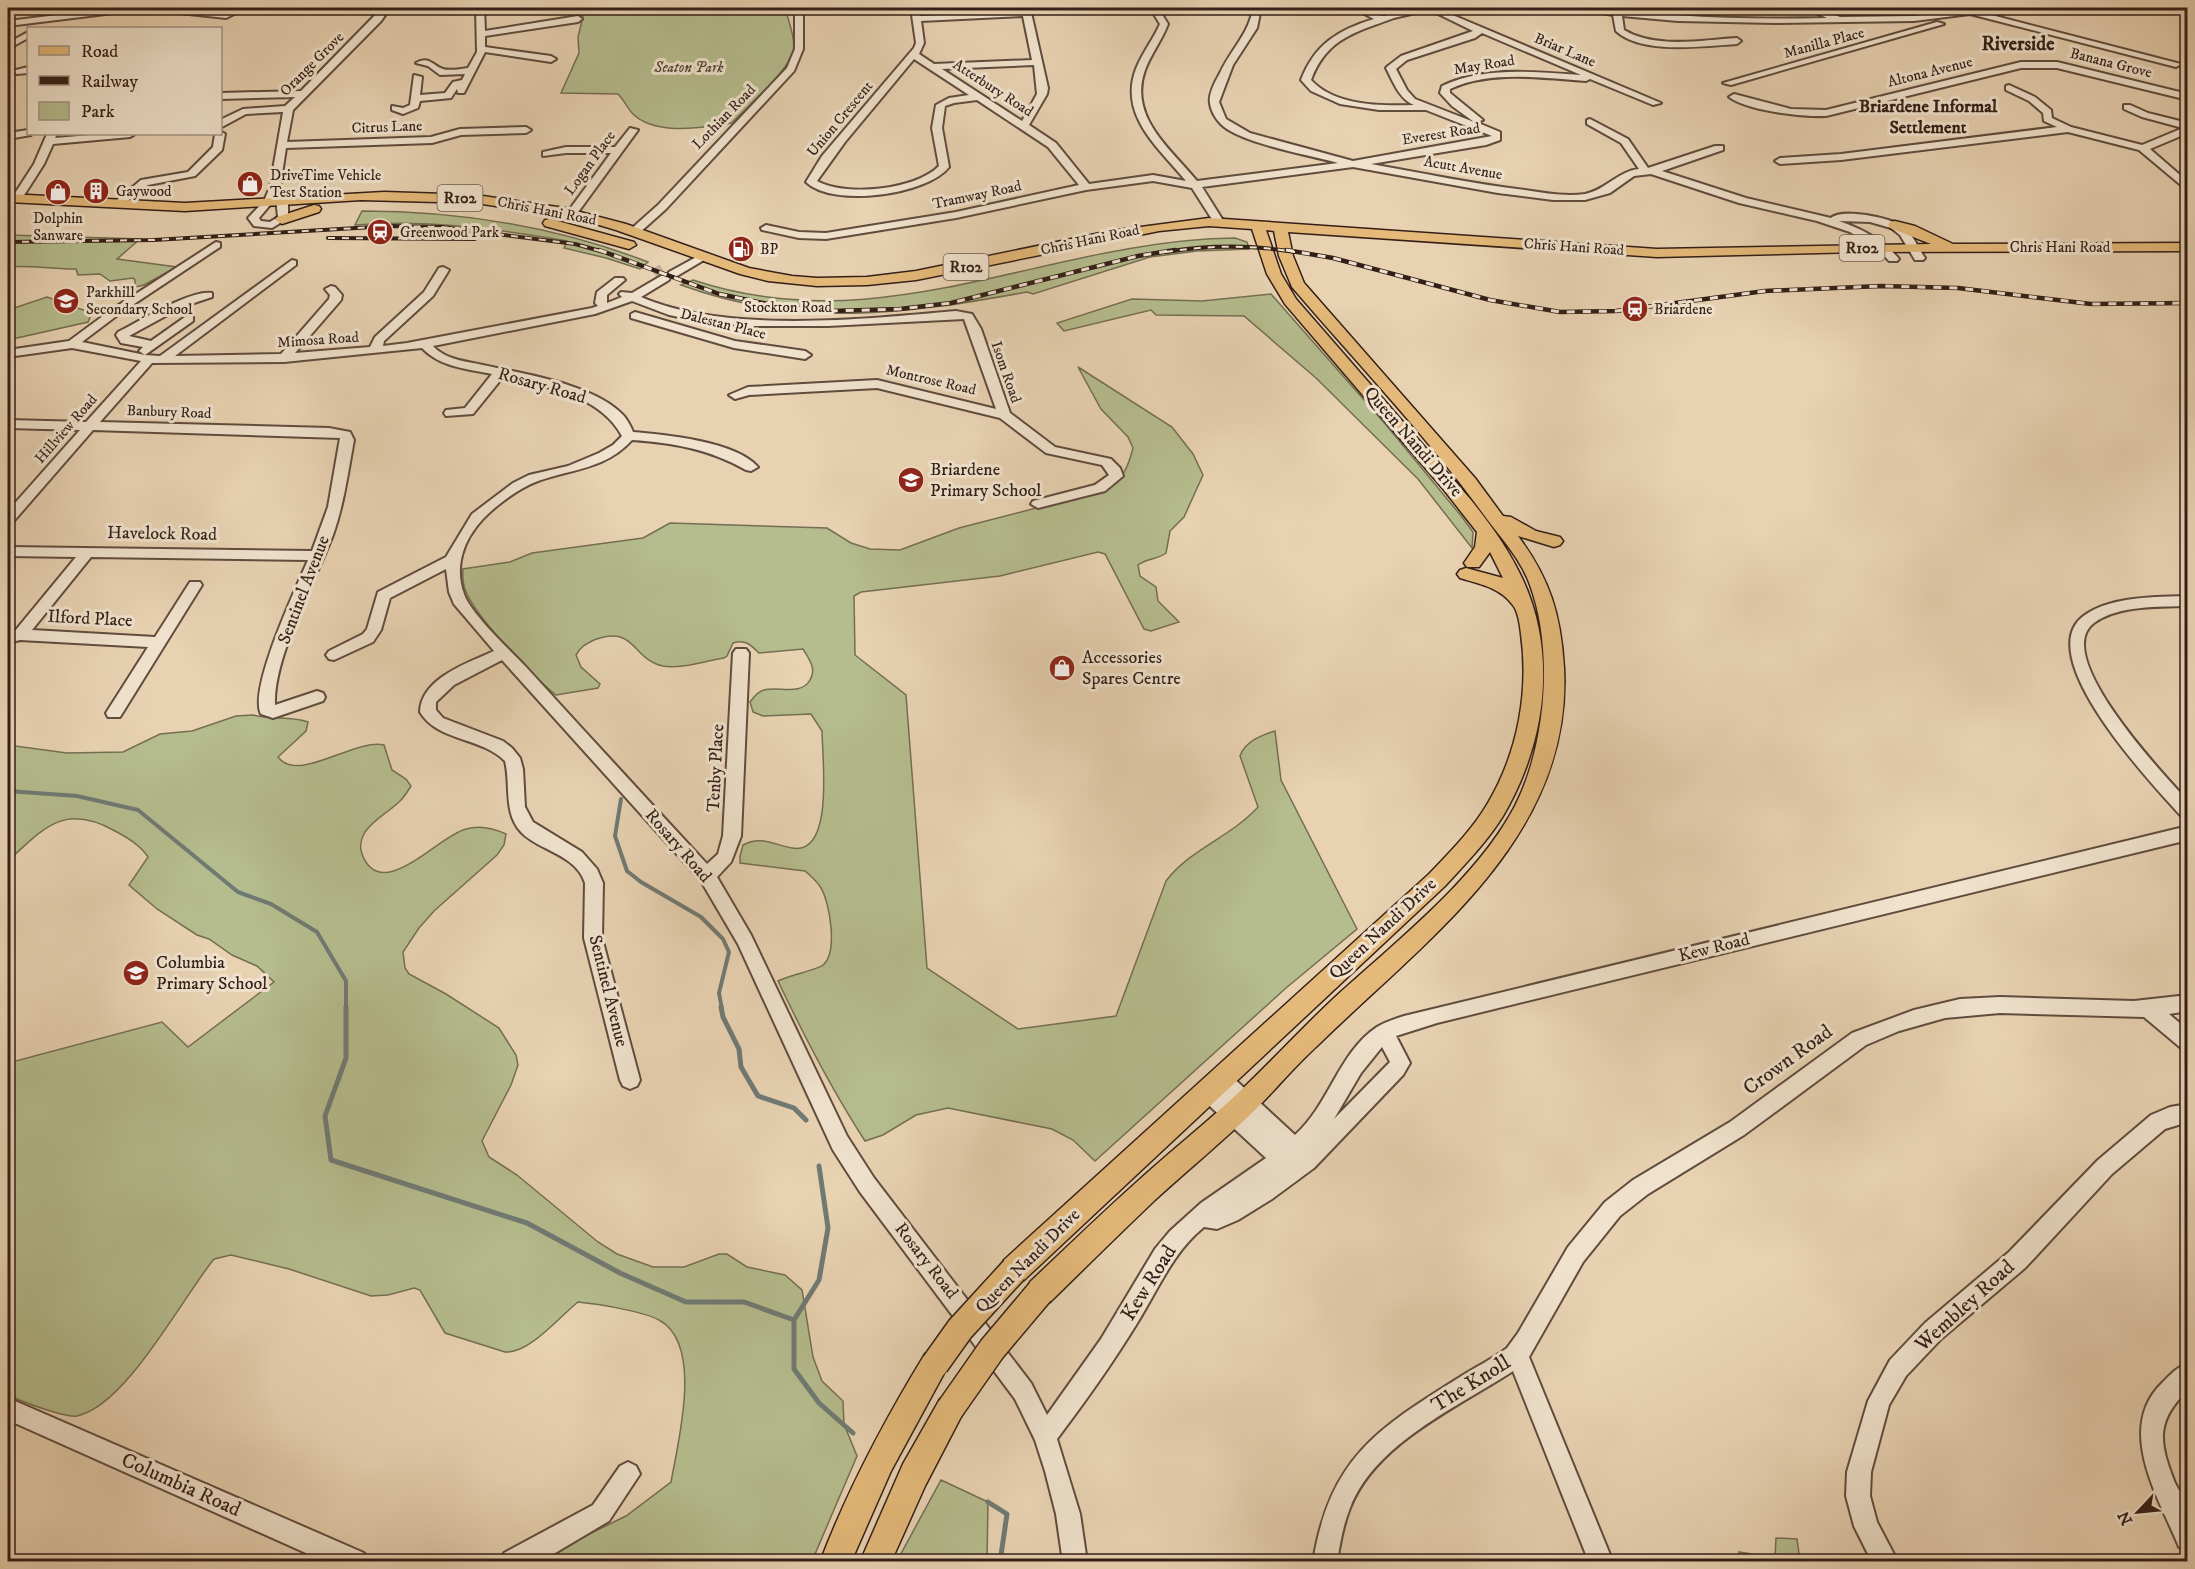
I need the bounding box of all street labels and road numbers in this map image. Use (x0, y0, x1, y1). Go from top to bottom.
street label: Manilla Place (1782, 23, 1866, 63)
street label: Orange Grove (276, 28, 348, 100)
street label: Briar Lane (1531, 29, 1599, 71)
street label: Banana Grove (2068, 44, 2154, 82)
street label: May Road (1452, 51, 1516, 79)
street label: Altona Avenue (1886, 52, 1974, 92)
street label: Atterbury Road (949, 55, 1037, 121)
street label: Union Crescent (803, 77, 877, 161)
street label: Lothian Road (688, 80, 760, 154)
street label: Citrus Lane (351, 116, 423, 138)
street label: Everest Road (1401, 118, 1482, 150)
street label: Logan Place (560, 127, 620, 199)
street label: Acutt Avenue (1422, 152, 1504, 184)
street label: Tramway Road (931, 176, 1024, 214)
road number: R102 (438, 185, 482, 211)
street label: Chris Hani Road (496, 192, 599, 230)
street label: Chris Hani Road (1039, 220, 1142, 260)
street label: Chris Hani Road (1523, 234, 1625, 260)
road number: R102 (1840, 235, 1884, 261)
street label: Chris Hani Road (2010, 238, 2111, 257)
road number: R102 (944, 254, 988, 280)
street label: Stockton Road (744, 298, 833, 317)
street label: Dalestan Place (678, 304, 768, 344)
street label: Mimosa Road (277, 328, 360, 352)
street label: Isom Road (987, 339, 1026, 406)
street label: Montrose Road (884, 360, 978, 400)
street label: Rosary Road (495, 363, 589, 409)
street label: Queen Nandi Drive (1359, 382, 1467, 502)
street label: Hillview Road (31, 390, 102, 468)
street label: Banbury Road (126, 401, 212, 423)
street label: Havelock Road (107, 522, 217, 546)
street label: Sentinel Avenue (273, 533, 335, 647)
street label: Ilford Place (47, 606, 133, 632)
street label: Tenby Place (703, 723, 729, 813)
street label: Rosary Road (640, 805, 716, 887)
street label: Queen Nandi Drive (1325, 874, 1441, 984)
street label: Kew Road (1676, 929, 1752, 967)
street label: Sentinel Avenue (583, 933, 633, 1049)
street label: Crown Road (1738, 1019, 1838, 1101)
street label: Queen Nandi Drive (971, 1204, 1085, 1318)
street label: Rosary Road (889, 1218, 963, 1304)
street label: Kew Road (1116, 1240, 1183, 1326)
street label: Wembley Road (1909, 1254, 2021, 1358)
street label: The Knoll (1427, 1349, 1516, 1418)
street label: Columbia Road (117, 1447, 245, 1523)

